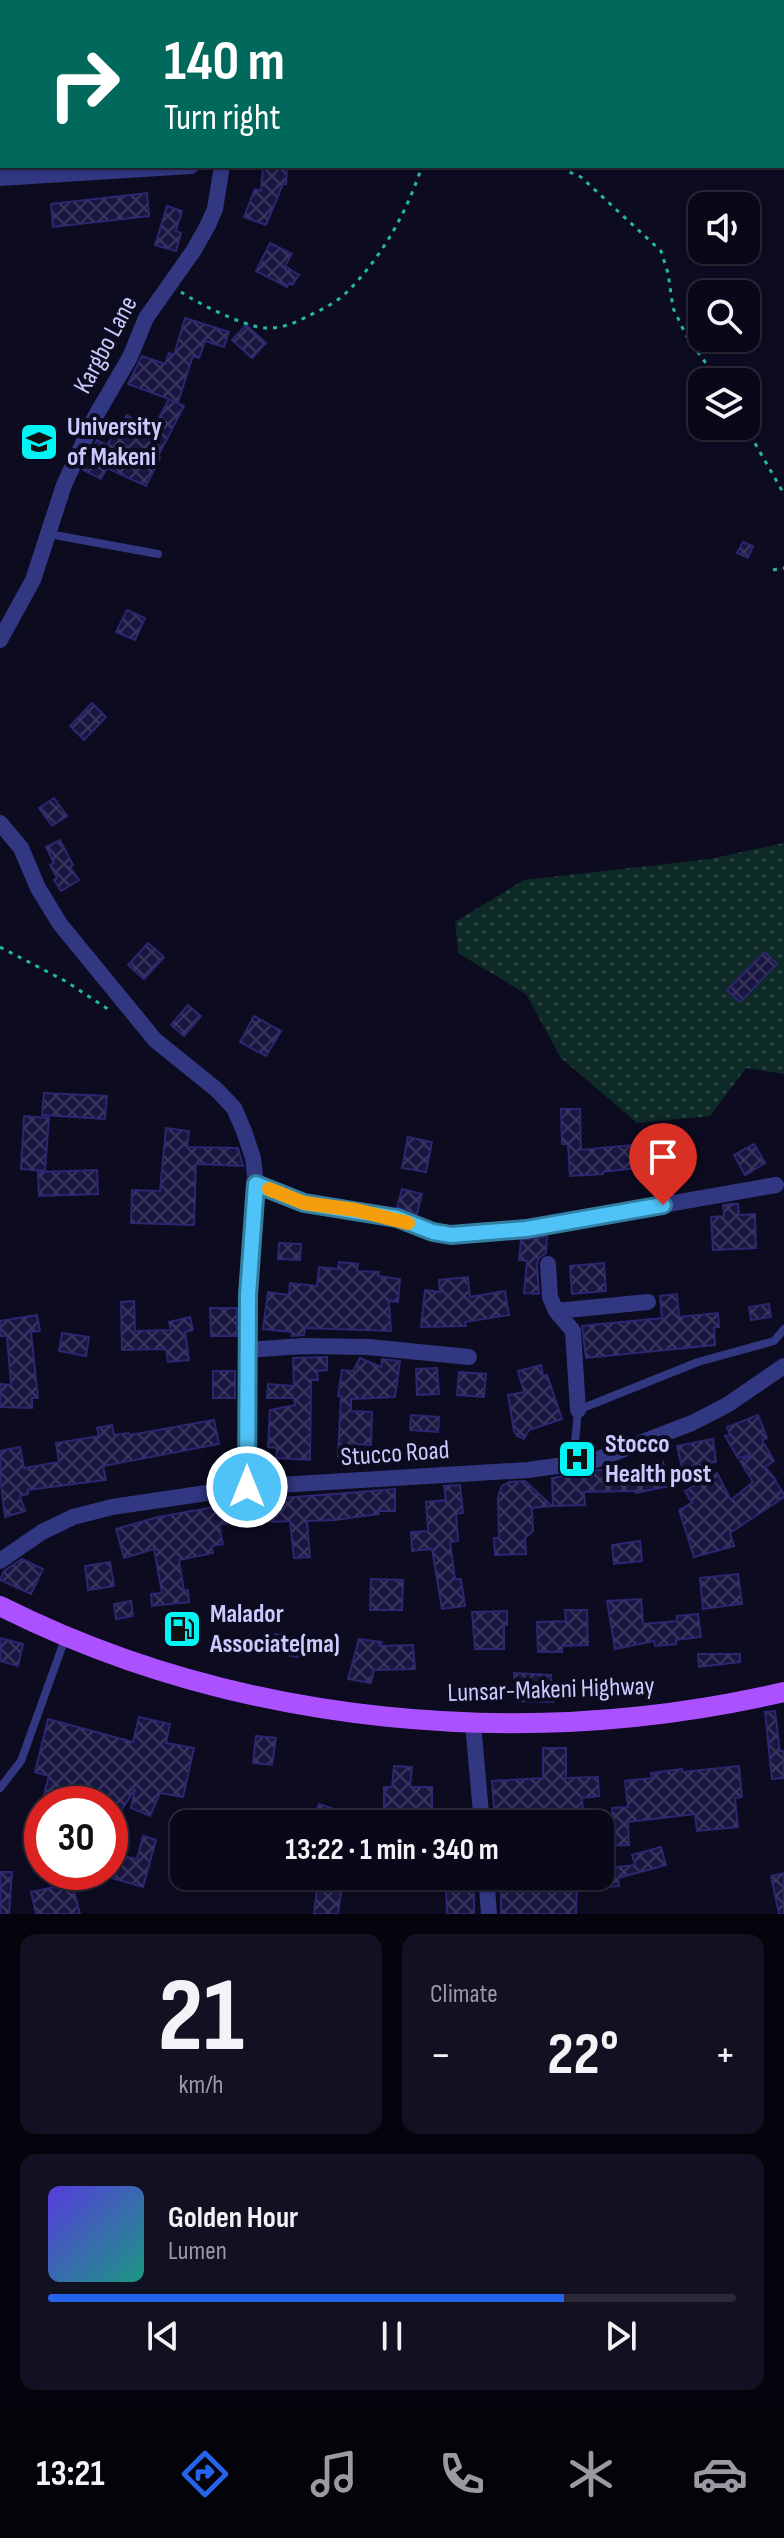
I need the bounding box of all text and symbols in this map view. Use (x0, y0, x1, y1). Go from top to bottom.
text: 140 m (164, 29, 285, 96)
icon: right (32, 32, 136, 136)
text: Turn right (164, 97, 281, 140)
map controls (688, 192, 760, 440)
button: sound (688, 192, 760, 264)
button: search (688, 280, 760, 352)
street label: Kargbo Lane (68, 291, 144, 399)
button: layers (688, 368, 760, 440)
place label: University of Makeni (67, 412, 162, 473)
school or university icon: University of Makeni (18, 421, 60, 463)
pin (629, 1123, 697, 1205)
icon: arrive (641, 1135, 685, 1179)
place label: Stocco Health post (605, 1429, 712, 1490)
street label: Stucco Road (340, 1435, 450, 1473)
hospital icon: Stocco Health post (556, 1438, 598, 1480)
position arrow (205, 1445, 289, 1529)
place label: Malador Associate(ma) (209, 1599, 340, 1660)
fuel station icon: Malador Associate(ma) (161, 1608, 203, 1650)
street label: Lunsar-Makeni Highway (447, 1671, 655, 1709)
speed limit sign: 30 (24, 1786, 128, 1890)
text: 13:22 · 1 min · 340 m (285, 1832, 499, 1868)
text: 21 (158, 1955, 244, 2080)
text: Climate (430, 1979, 498, 2010)
text: 22° (547, 2019, 619, 2091)
text: − (430, 2029, 452, 2082)
text: + (714, 2029, 736, 2082)
text: km/h (179, 2070, 223, 2101)
text: Golden Hour (168, 2200, 298, 2236)
text: Lumen (168, 2236, 227, 2267)
icon: previous (141, 2314, 185, 2358)
icon: pause (370, 2314, 414, 2358)
icon: next (599, 2314, 643, 2358)
icon: directions (177, 2446, 233, 2502)
icon: music (306, 2446, 362, 2502)
icon: phone (434, 2446, 490, 2502)
icon: climate (563, 2446, 619, 2502)
icon: car (692, 2446, 748, 2502)
text: 13:21 (36, 2453, 105, 2496)

